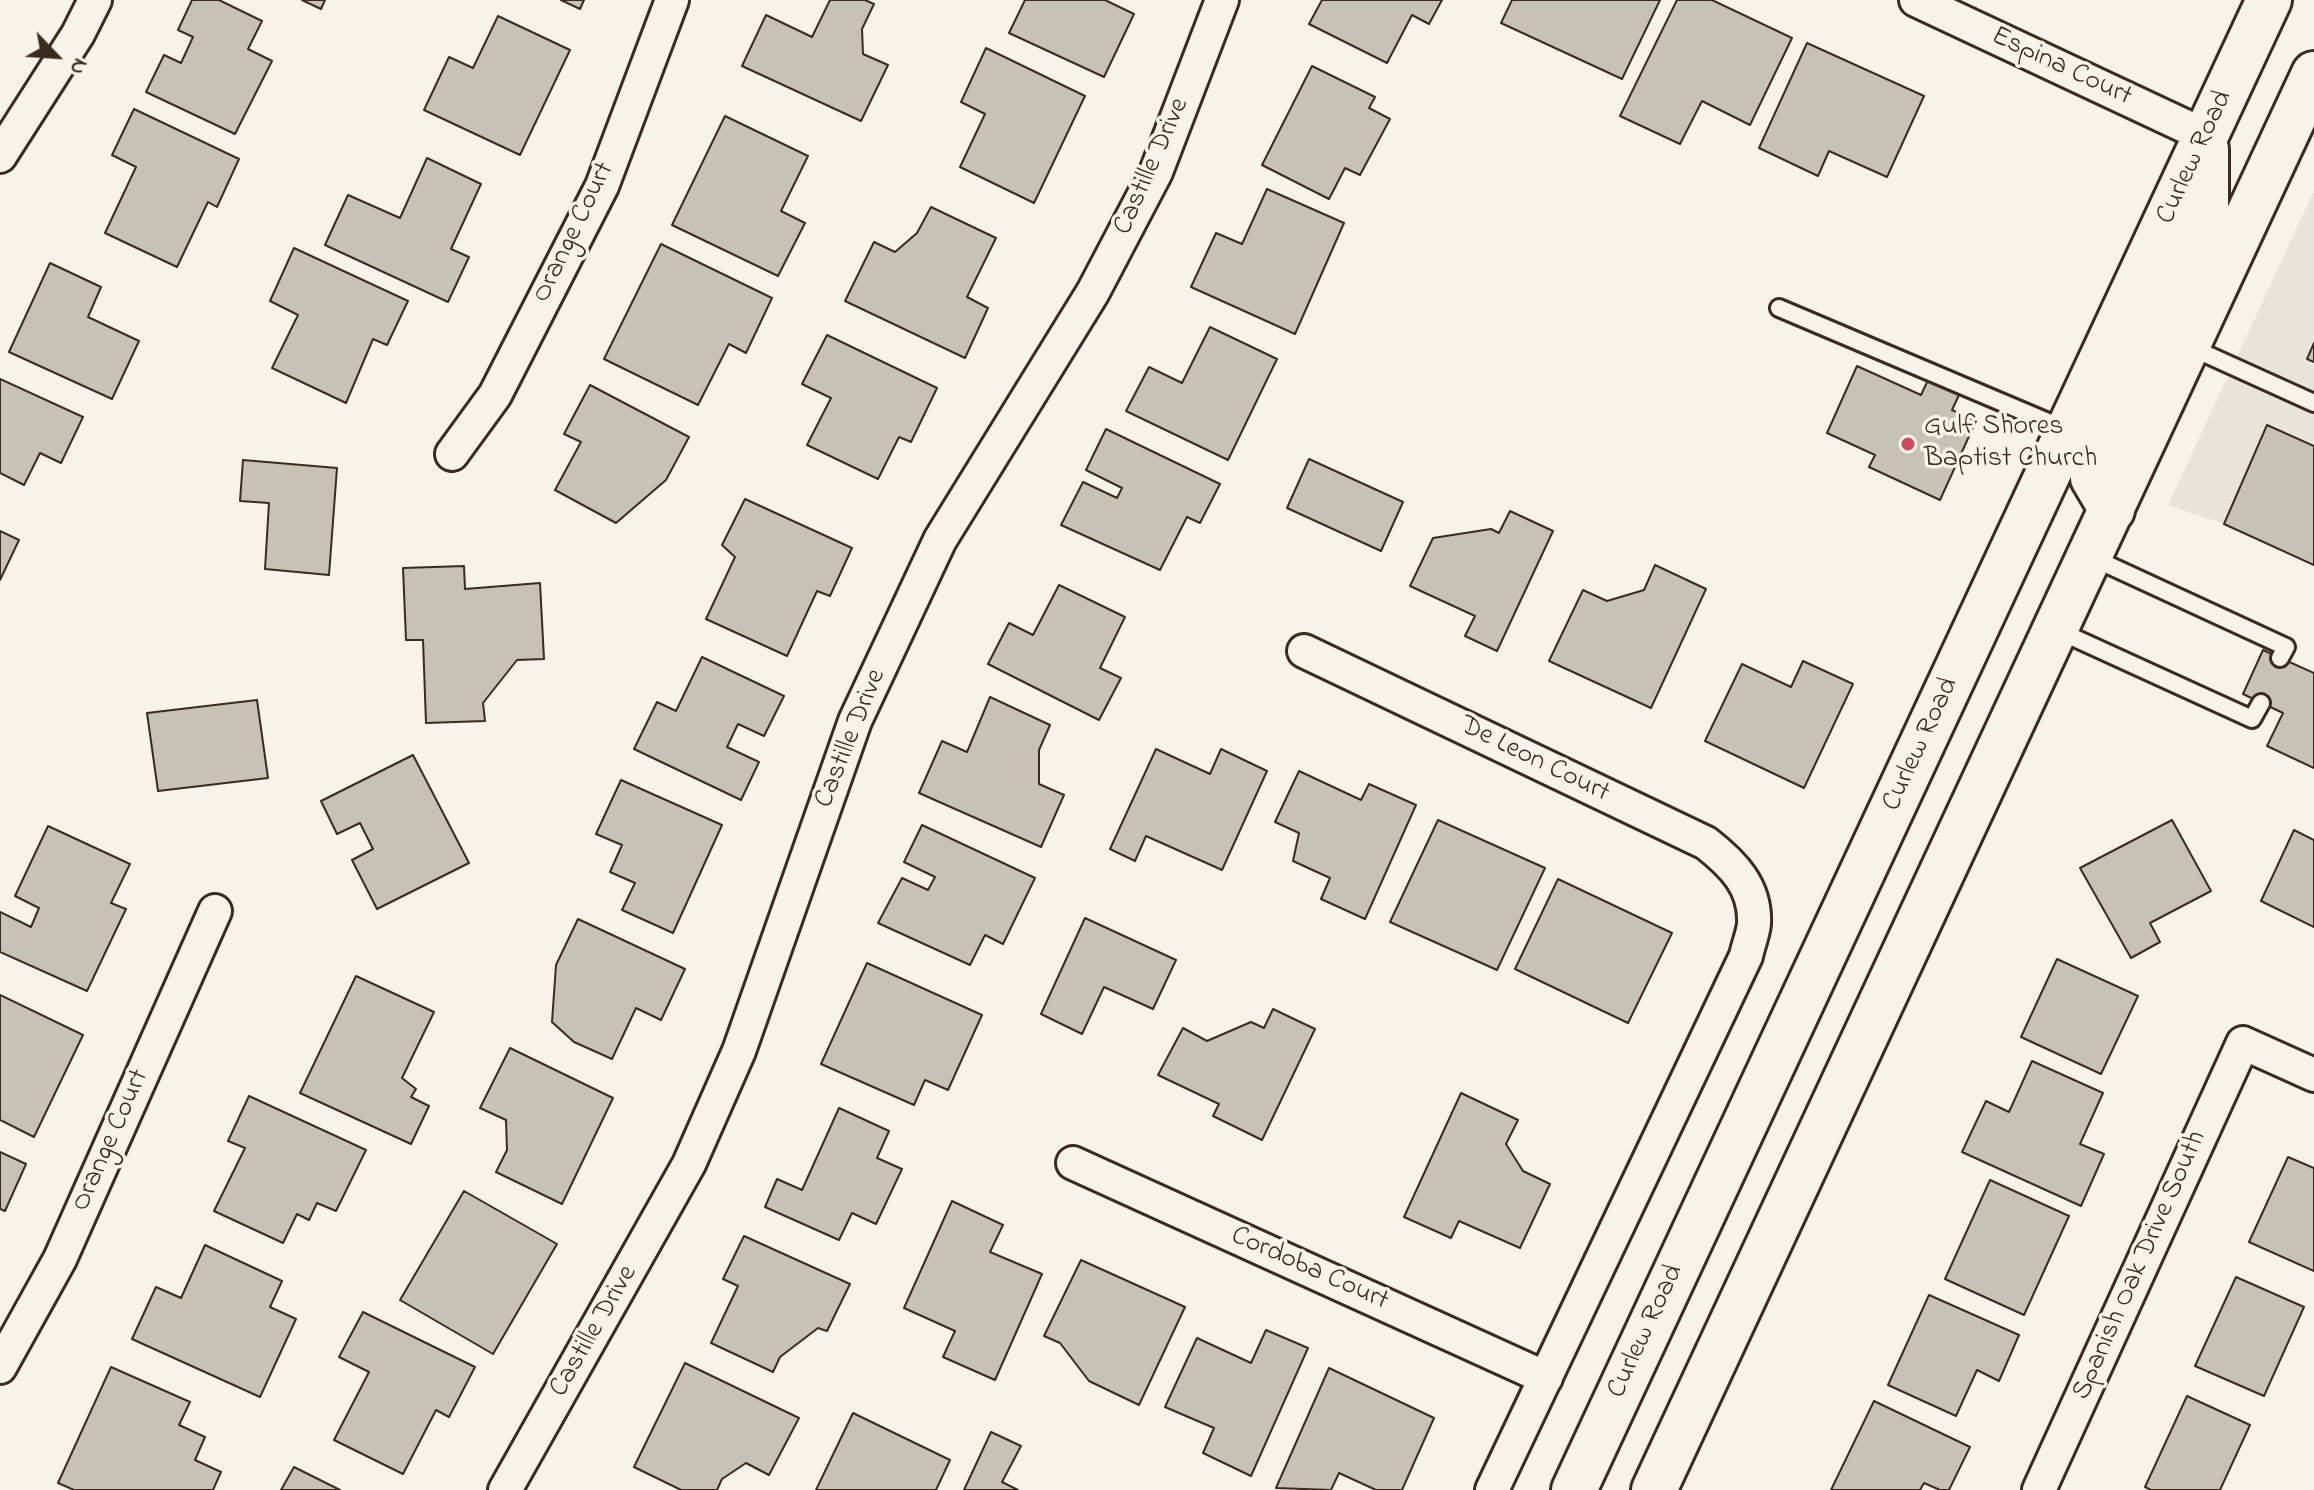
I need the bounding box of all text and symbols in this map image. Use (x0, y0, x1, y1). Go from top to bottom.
north arrow (16, 16, 96, 96)
street label: Espina Court (1985, 21, 2137, 115)
text: N (60, 53, 95, 80)
street label: Curlew Road (2150, 86, 2242, 230)
street label: Castille Drive (1108, 93, 1198, 241)
street label: Orange Court (527, 157, 623, 309)
place label: Gulf Shores Baptist Church (1924, 411, 2097, 477)
marker: Gulf Shores Baptist Church (1899, 435, 1917, 453)
street label: Castille Drive (809, 665, 895, 813)
street label: Curlew Road (1876, 673, 1968, 817)
street label: De Leon Court (1454, 710, 1614, 812)
street label: Orange Court (66, 1065, 158, 1217)
street label: Spanish Oak Drive South (2066, 1126, 2216, 1406)
street label: Cordoba Court (1225, 1220, 1393, 1320)
street label: Castille Drive (544, 1260, 646, 1404)
street label: Curlew Road (1601, 1260, 1693, 1404)

